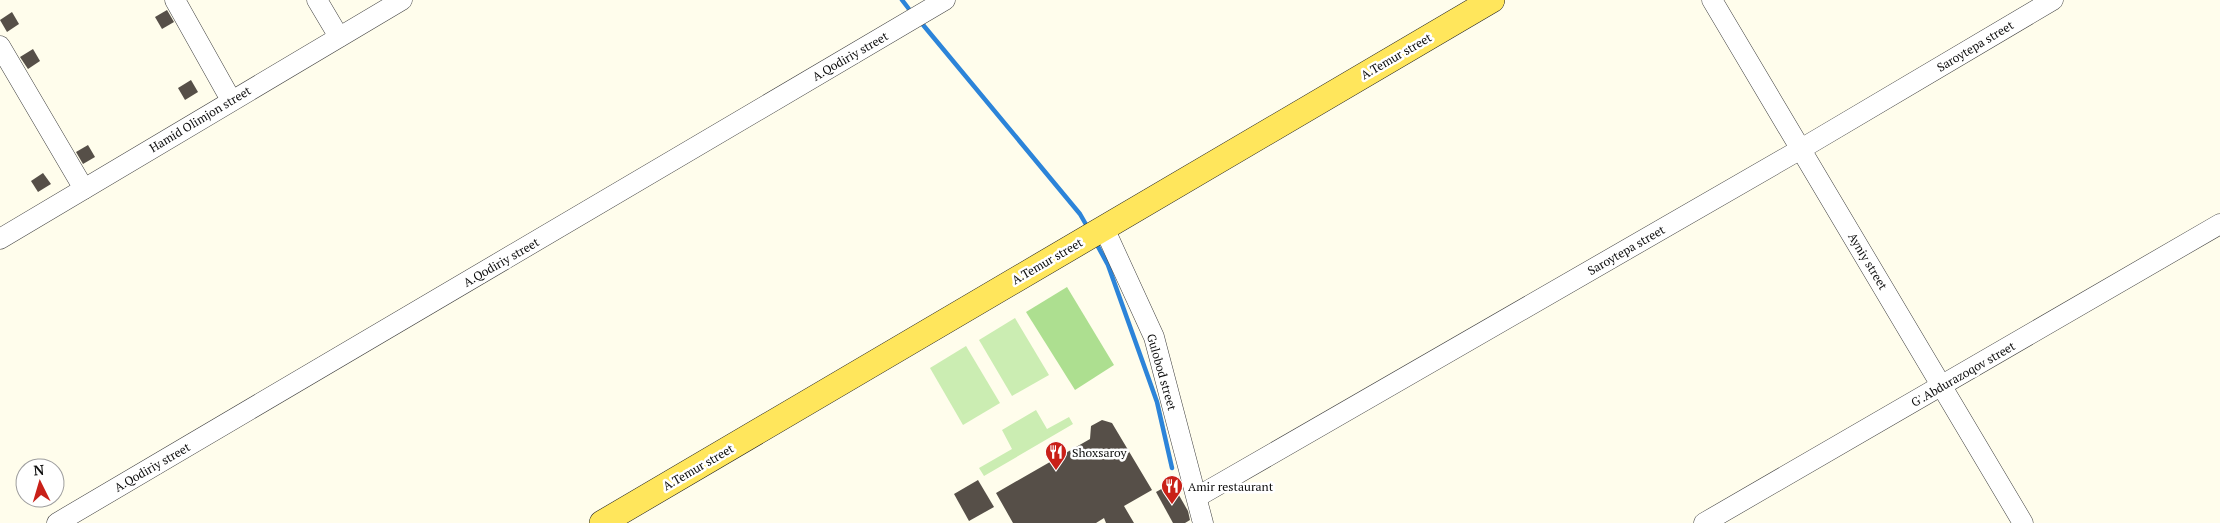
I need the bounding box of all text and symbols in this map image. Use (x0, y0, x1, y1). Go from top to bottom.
street label: Saroytepa street (1934, 17, 2016, 75)
street label: A.Qodiriy street (809, 28, 891, 84)
street label: A.Temur street (1358, 29, 1435, 82)
street label: Hamid Olimjon street (147, 82, 254, 155)
street label: Saroytepa street (1585, 222, 1668, 278)
street label: Ayniy street (1845, 230, 1891, 293)
street label: A.Qodiriy street (460, 234, 542, 290)
street label: A.Temur street (1009, 234, 1086, 287)
street label: Gulobod street (1144, 332, 1180, 413)
street label: G'.Abdurazoqov street (1908, 338, 2018, 410)
street label: A.Qodiriy street (111, 439, 193, 495)
street label: A.Temur street (660, 440, 737, 493)
restaurant icon: Shoxsaroy (1044, 440, 1068, 471)
place label: Shoxsaroy (1072, 445, 1127, 460)
north arrow (15, 458, 65, 508)
text: N (33, 460, 45, 479)
restaurant icon: Amir restaurant (1160, 474, 1184, 505)
place label: Amir restaurant (1188, 479, 1274, 494)

